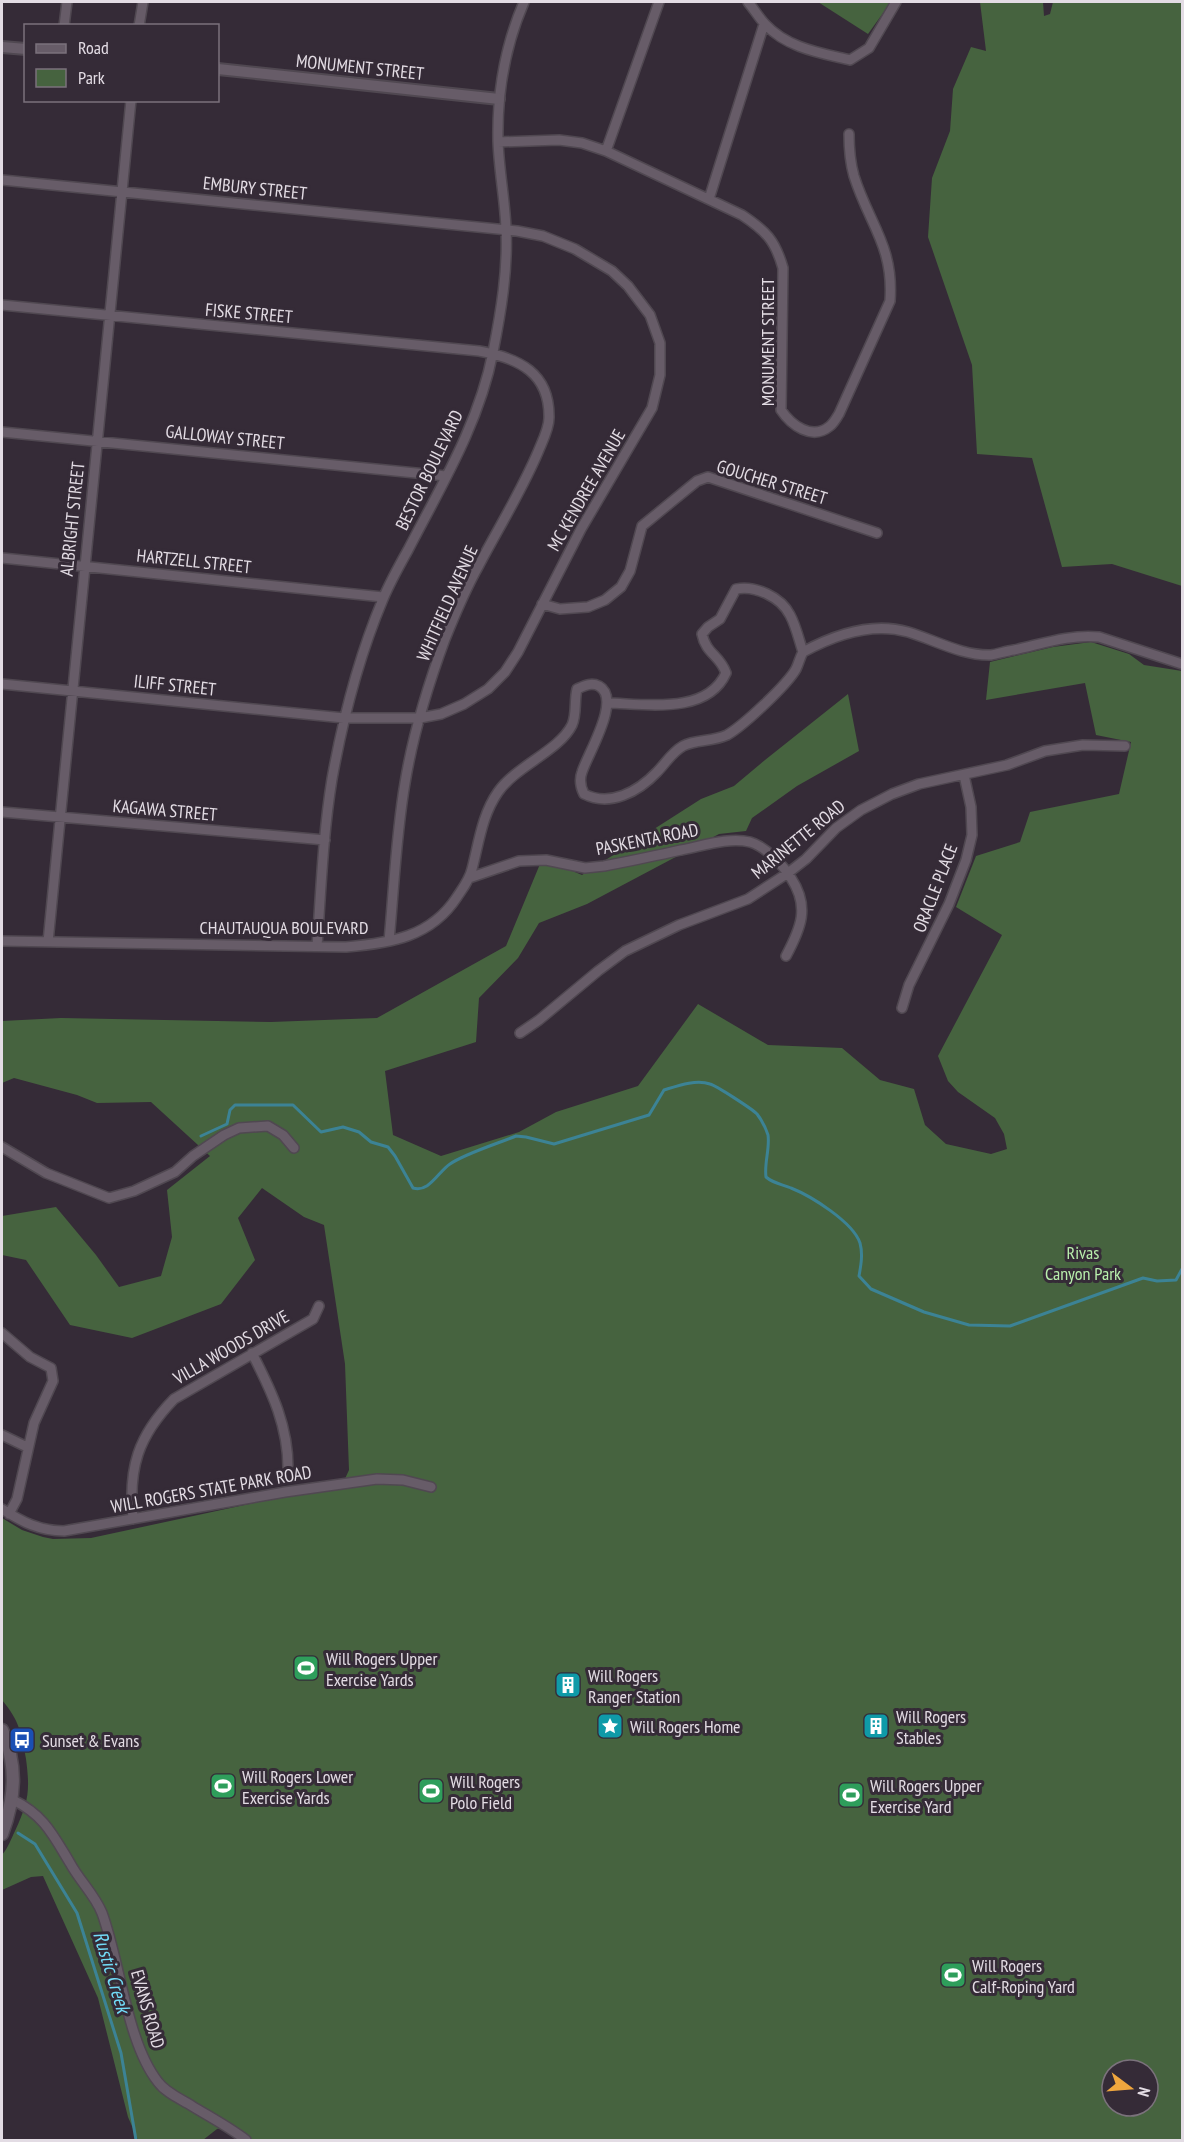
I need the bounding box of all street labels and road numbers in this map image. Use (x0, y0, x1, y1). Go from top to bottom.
street label: MONUMENT STREET (295, 49, 425, 85)
street label: EMBURY STREET (202, 171, 308, 205)
street label: MONUMENT STREET (756, 278, 779, 406)
street label: FISKE STREET (204, 298, 294, 328)
street label: BESTOR BOULEVARD (390, 406, 468, 534)
street label: GALLOWAY STREET (164, 419, 286, 455)
street label: MC KENDREE AVENUE (542, 425, 630, 555)
street label: GOUCHER STREET (714, 454, 830, 510)
street label: ALBRIGHT STREET (55, 461, 89, 577)
street label: WHITFIELD AVENUE (411, 542, 483, 664)
street label: HARTZELL STREET (136, 544, 252, 578)
street label: ILIFF STREET (133, 669, 217, 701)
street label: KAGAWA STREET (112, 794, 218, 826)
street label: MARINETTE ROAD (747, 794, 849, 884)
street label: PASKENTA ROAD (594, 818, 700, 860)
street label: ORACLE PLACE (908, 840, 962, 936)
street label: CHAUTAUQUA BOULEVARD (200, 916, 368, 939)
street label: VILLA WOODS DRIVE (168, 1305, 293, 1390)
street label: WILL ROGERS STATE PARK ROAD (109, 1460, 313, 1518)
street label: EVANS ROAD (126, 1967, 170, 2051)

